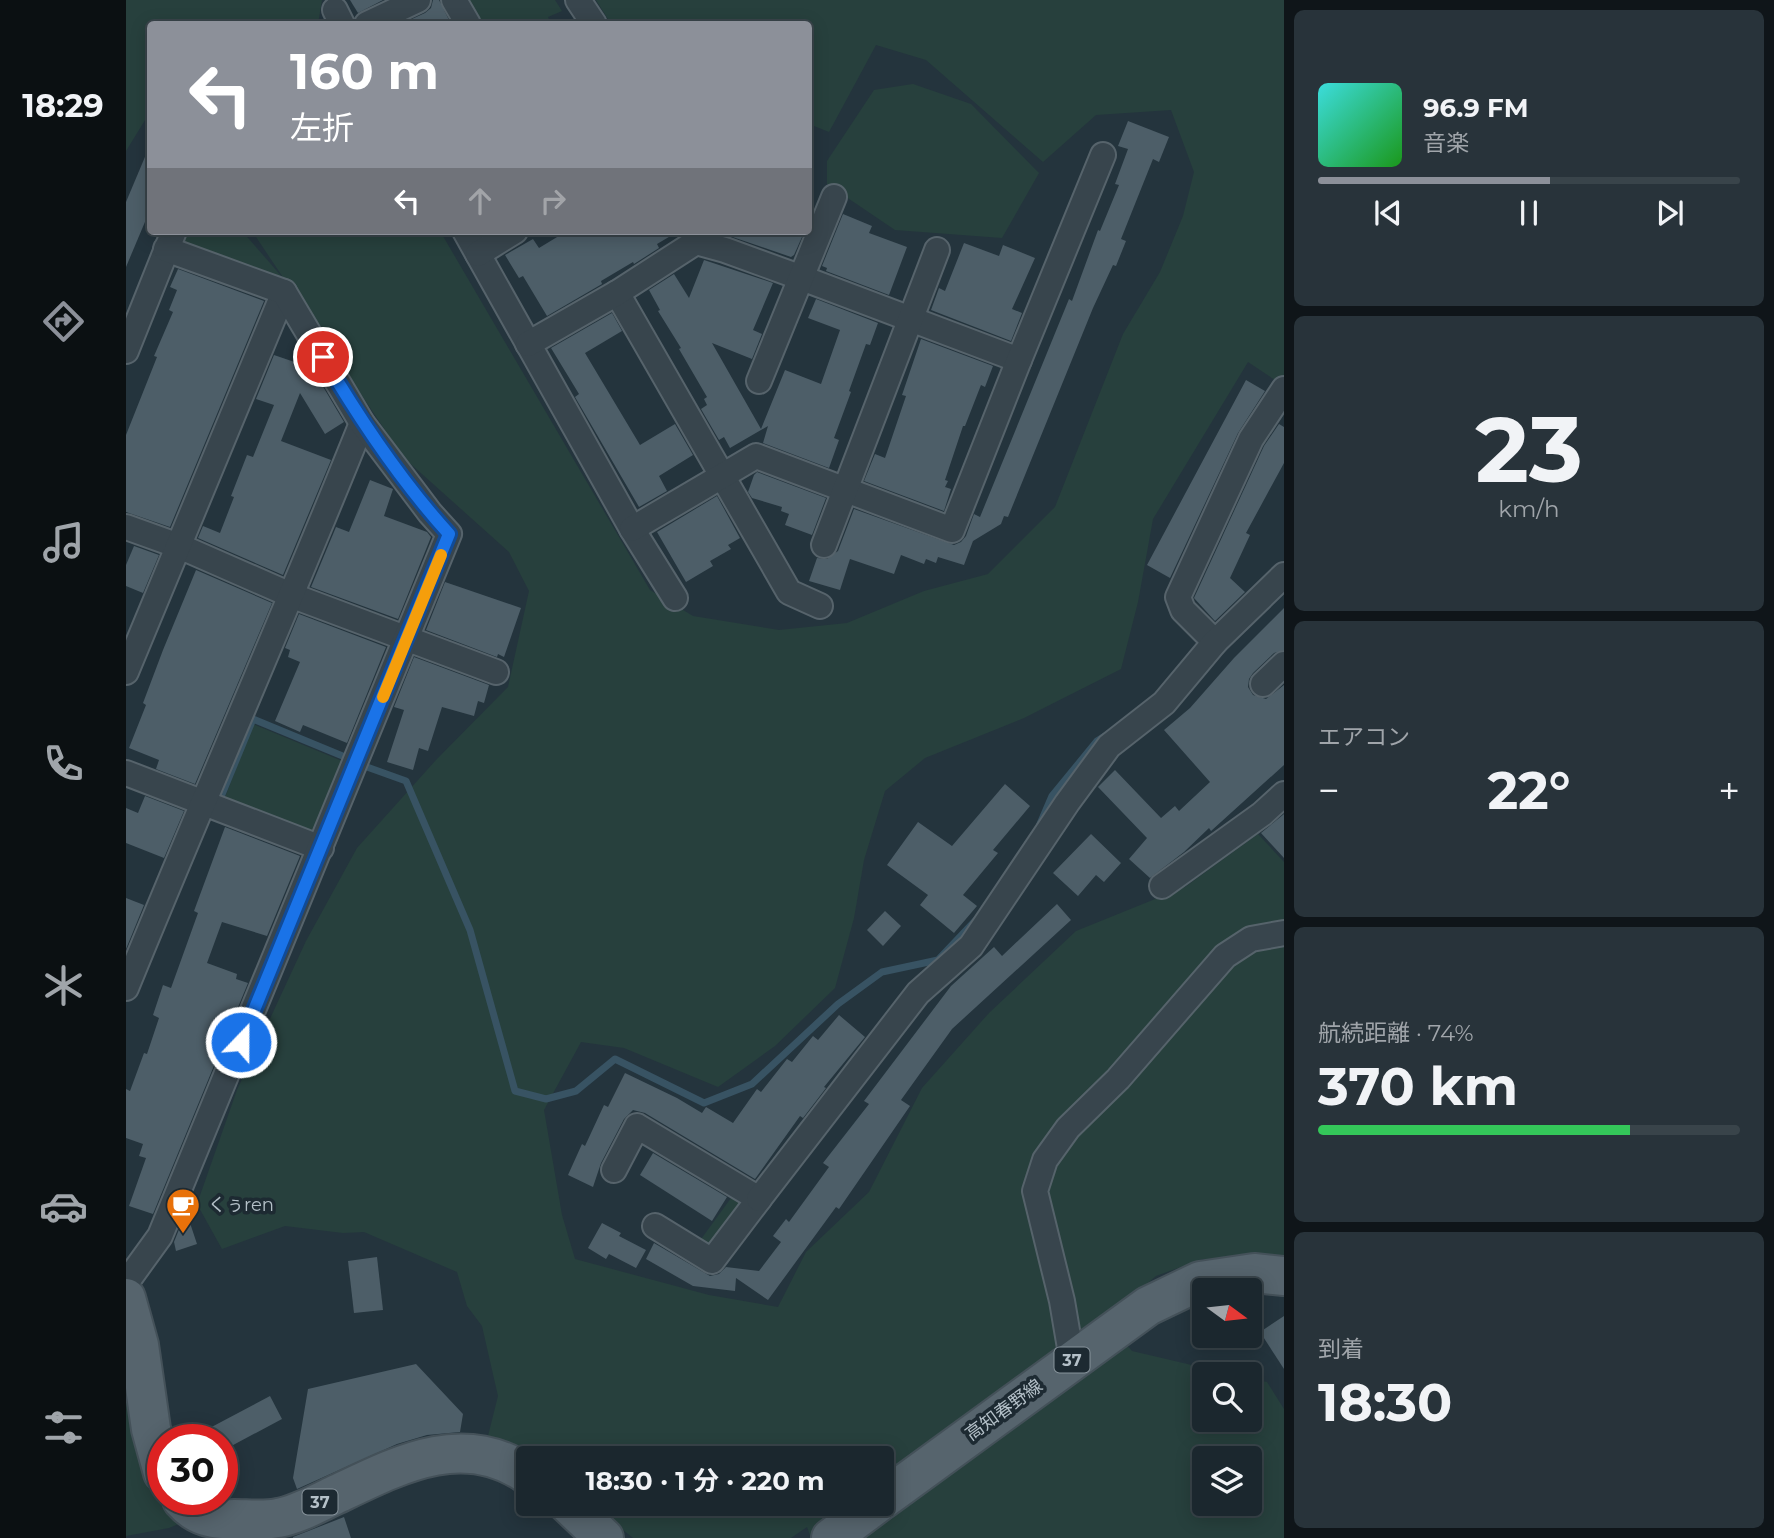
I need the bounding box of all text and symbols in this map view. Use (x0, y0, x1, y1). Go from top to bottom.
text: 160 m (290, 42, 439, 101)
icon: left (175, 49, 266, 140)
text: 18:29 (22, 86, 104, 125)
text: 96.9 FM (1423, 92, 1529, 124)
text: 左折 (290, 108, 354, 147)
text: 音楽 (1423, 129, 1469, 157)
icon: left (388, 182, 426, 220)
icon: ahead (461, 182, 499, 220)
icon: right (534, 182, 572, 220)
icon: previous (1369, 194, 1407, 232)
icon: pause (1510, 194, 1548, 232)
icon: next (1651, 194, 1689, 232)
icon: directions (39, 297, 88, 346)
pin (293, 327, 353, 387)
icon: arrive (304, 338, 342, 376)
text: 23 (1475, 394, 1583, 505)
text: km/h (1498, 495, 1560, 523)
icon: music (39, 518, 88, 567)
text: エアコン (1318, 723, 1410, 751)
icon: phone (39, 739, 88, 788)
text: 22° (1487, 759, 1571, 822)
text: − (1318, 767, 1340, 814)
text: + (1718, 767, 1740, 814)
icon: climate (39, 961, 88, 1010)
position arrow (204, 1005, 278, 1079)
text: 航続距離 · 74% (1318, 1019, 1473, 1047)
text: 370 km (1318, 1055, 1518, 1118)
icon: car (39, 1182, 88, 1231)
cafe icon: くぅren (164, 1186, 202, 1235)
place label: くぅren (208, 1194, 274, 1216)
north arrow (1192, 1278, 1262, 1348)
map controls (1192, 1278, 1262, 1516)
text: 到着 (1318, 1335, 1364, 1363)
road number: 37 (1054, 1348, 1090, 1372)
button: search (1192, 1362, 1262, 1432)
text: 18:30 (1318, 1371, 1452, 1434)
street label: 高知春野線 (961, 1375, 1047, 1445)
icon: filters (39, 1403, 88, 1452)
speed limit sign: 30 (147, 1424, 238, 1515)
button: layers (1192, 1446, 1262, 1516)
text: 18:30 · 1 分 · 220 m (586, 1465, 824, 1497)
road number: 37 (302, 1490, 338, 1514)

